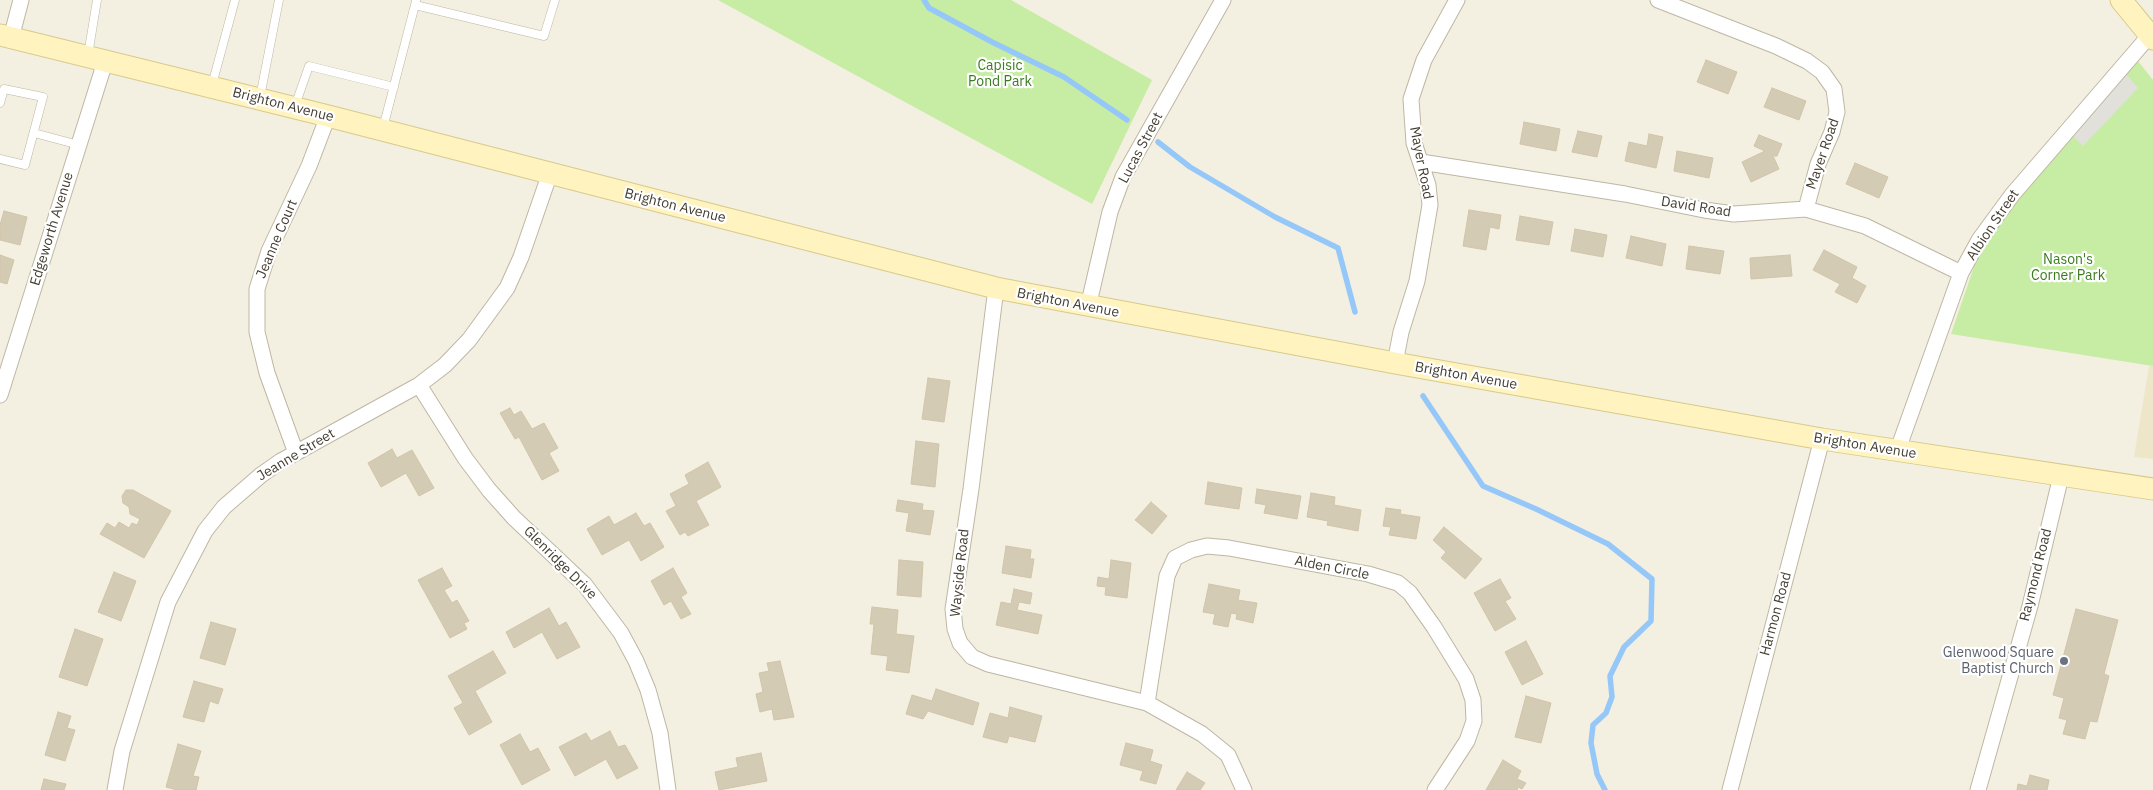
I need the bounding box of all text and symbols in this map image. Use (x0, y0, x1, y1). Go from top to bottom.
park label: Capisic Pond Park (968, 58, 1032, 90)
street label: Brighton Avenue (231, 84, 335, 126)
street label: Lucas Street (1115, 110, 1167, 186)
street label: Mayer Road (1803, 116, 1843, 192)
street label: Mayer Road (1406, 125, 1436, 201)
street label: Edgeworth Avenue (27, 170, 77, 288)
street label: Brighton Avenue (623, 185, 727, 227)
street label: Albion Street (1963, 186, 2023, 264)
street label: David Road (1660, 193, 1732, 221)
street label: Jeanne Court (253, 197, 301, 281)
park label: Nason's Corner Park (2031, 252, 2105, 284)
street label: Brighton Avenue (1015, 285, 1121, 321)
street label: Brighton Avenue (1413, 359, 1519, 393)
street label: Jeanne Street (254, 425, 338, 485)
street label: Brighton Avenue (1812, 430, 1918, 462)
street label: Glenridge Drive (520, 523, 600, 603)
street label: Raymond Road (2016, 527, 2056, 623)
street label: Wayside Road (947, 528, 973, 618)
street label: Alden Circle (1293, 553, 1371, 583)
street label: Harmon Road (1757, 570, 1795, 658)
place label: Glenwood Square Baptist Church (1943, 645, 2054, 678)
marker: Glenwood Square Baptist Church (2058, 655, 2070, 667)

